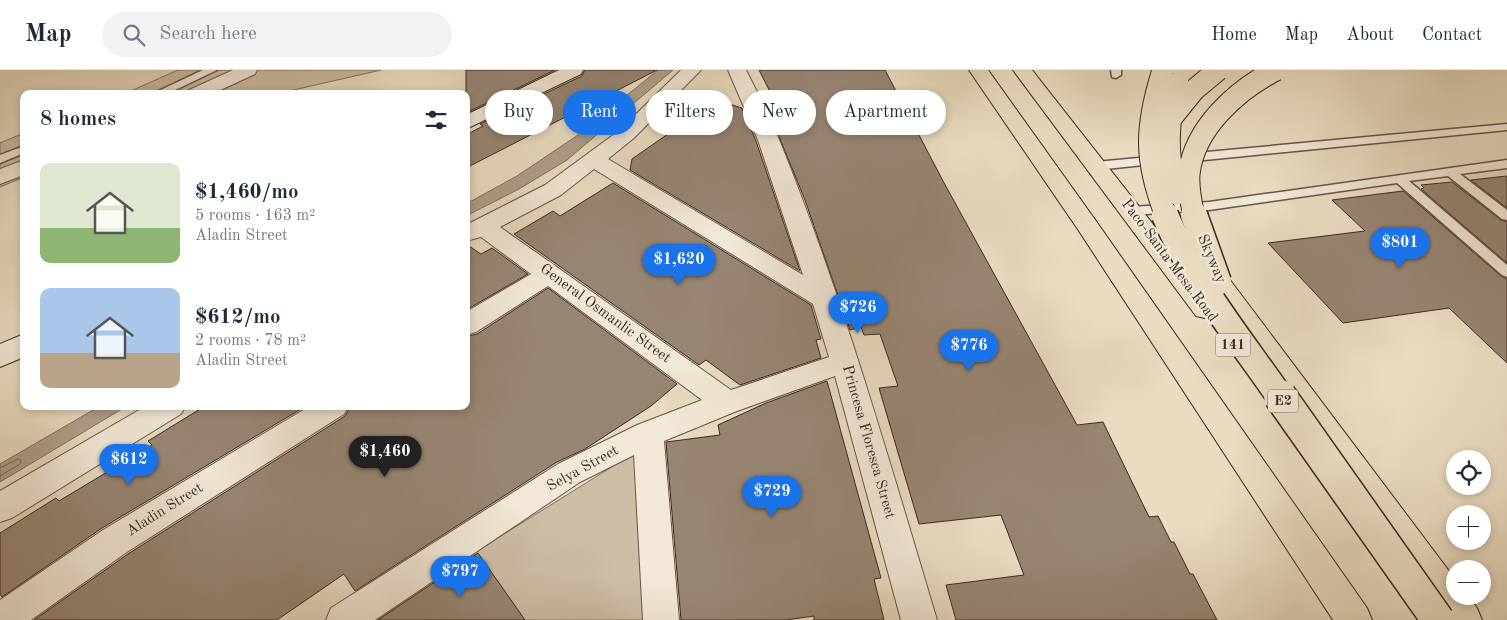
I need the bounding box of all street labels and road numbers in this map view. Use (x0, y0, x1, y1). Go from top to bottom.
street label: Paco-Santa Mesa Road (1118, 197, 1220, 325)
street label: Skyway (1194, 232, 1228, 286)
street label: General Osmanlic Street (537, 262, 673, 366)
road number: 141 (1216, 334, 1250, 356)
street label: Princesa Floresca Street (839, 363, 897, 521)
road number: E2 (1268, 390, 1298, 412)
street label: Selya Street (545, 443, 621, 495)
street label: Aladin Street (124, 481, 206, 539)

